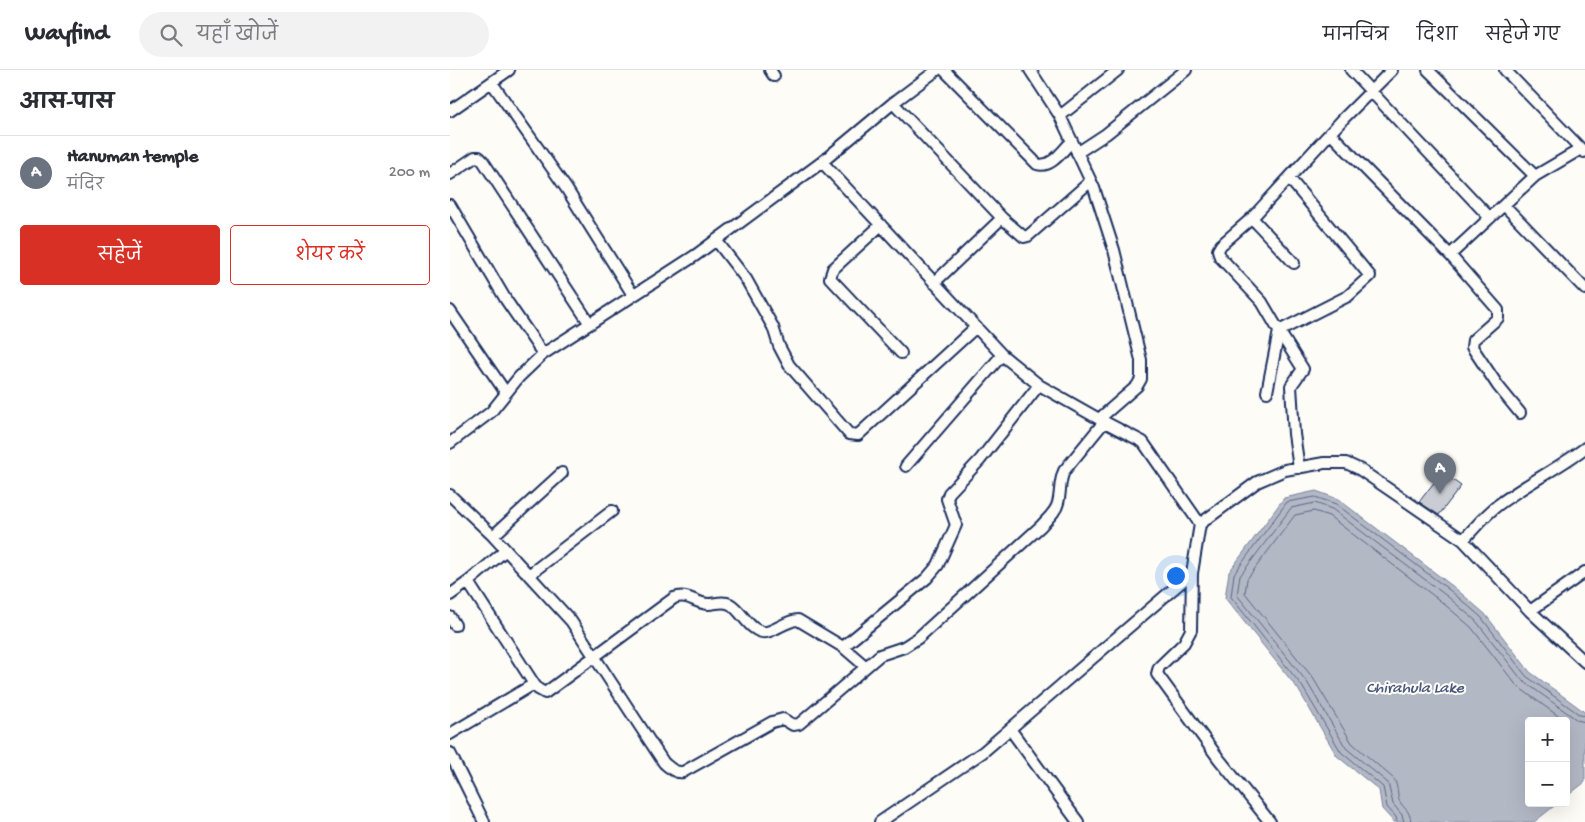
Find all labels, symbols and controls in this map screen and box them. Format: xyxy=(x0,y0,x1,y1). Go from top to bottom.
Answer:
search box xyxy=(139,12,489,57)
text: Wayfind xyxy=(25,20,109,49)
icon: search xyxy=(157,21,185,49)
text: यहाँ खोजें xyxy=(197,25,278,48)
text: मानचित्र xyxy=(1323,26,1389,47)
text: दिशा xyxy=(1417,26,1458,47)
text: सहेजे गए xyxy=(1486,26,1560,47)
text: आस-पास xyxy=(20,92,114,117)
text: Hanuman temple xyxy=(67,146,198,169)
text: A xyxy=(31,164,41,183)
text: 200 m xyxy=(389,164,430,183)
text: मंदिर xyxy=(67,177,104,196)
button: सहेजें xyxy=(20,225,220,285)
button: शेयर करें xyxy=(230,225,430,285)
pin: A xyxy=(1424,453,1456,494)
your location xyxy=(1163,563,1189,589)
water label: Chirahula Lake xyxy=(1366,680,1465,699)
map controls xyxy=(1525,717,1570,807)
button: + xyxy=(1525,717,1570,762)
button: − xyxy=(1525,762,1570,807)

